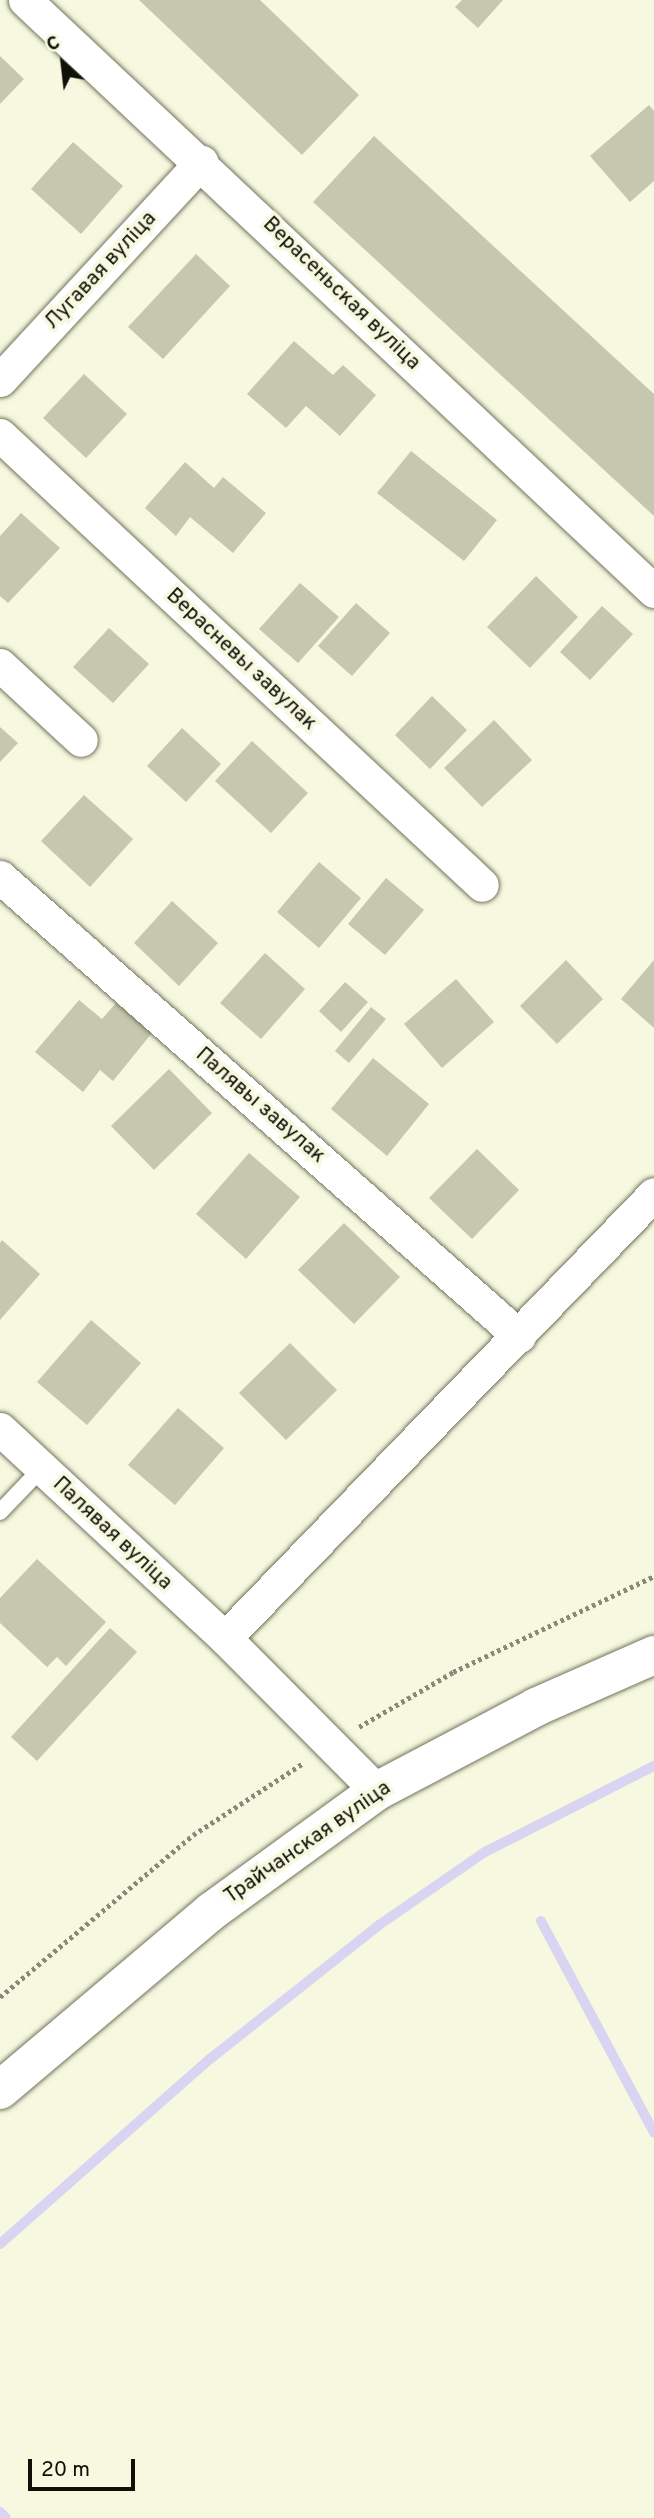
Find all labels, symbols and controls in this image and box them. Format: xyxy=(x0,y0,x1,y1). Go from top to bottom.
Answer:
north arrow xyxy=(28,28,98,98)
text: С xyxy=(43,31,64,58)
street label: Лугавая вуліца xyxy=(40,207,162,335)
street label: Верасеньская вуліца xyxy=(257,212,425,376)
street label: Верасневы завулак xyxy=(160,584,322,736)
street label: Палявы завулак xyxy=(190,1043,330,1169)
street label: Палявая вуліца xyxy=(47,1472,177,1596)
street label: Трайчанская вуліца xyxy=(220,1776,396,1910)
scale bar xyxy=(32,2444,138,2488)
text: 20 m xyxy=(41,2457,90,2484)

